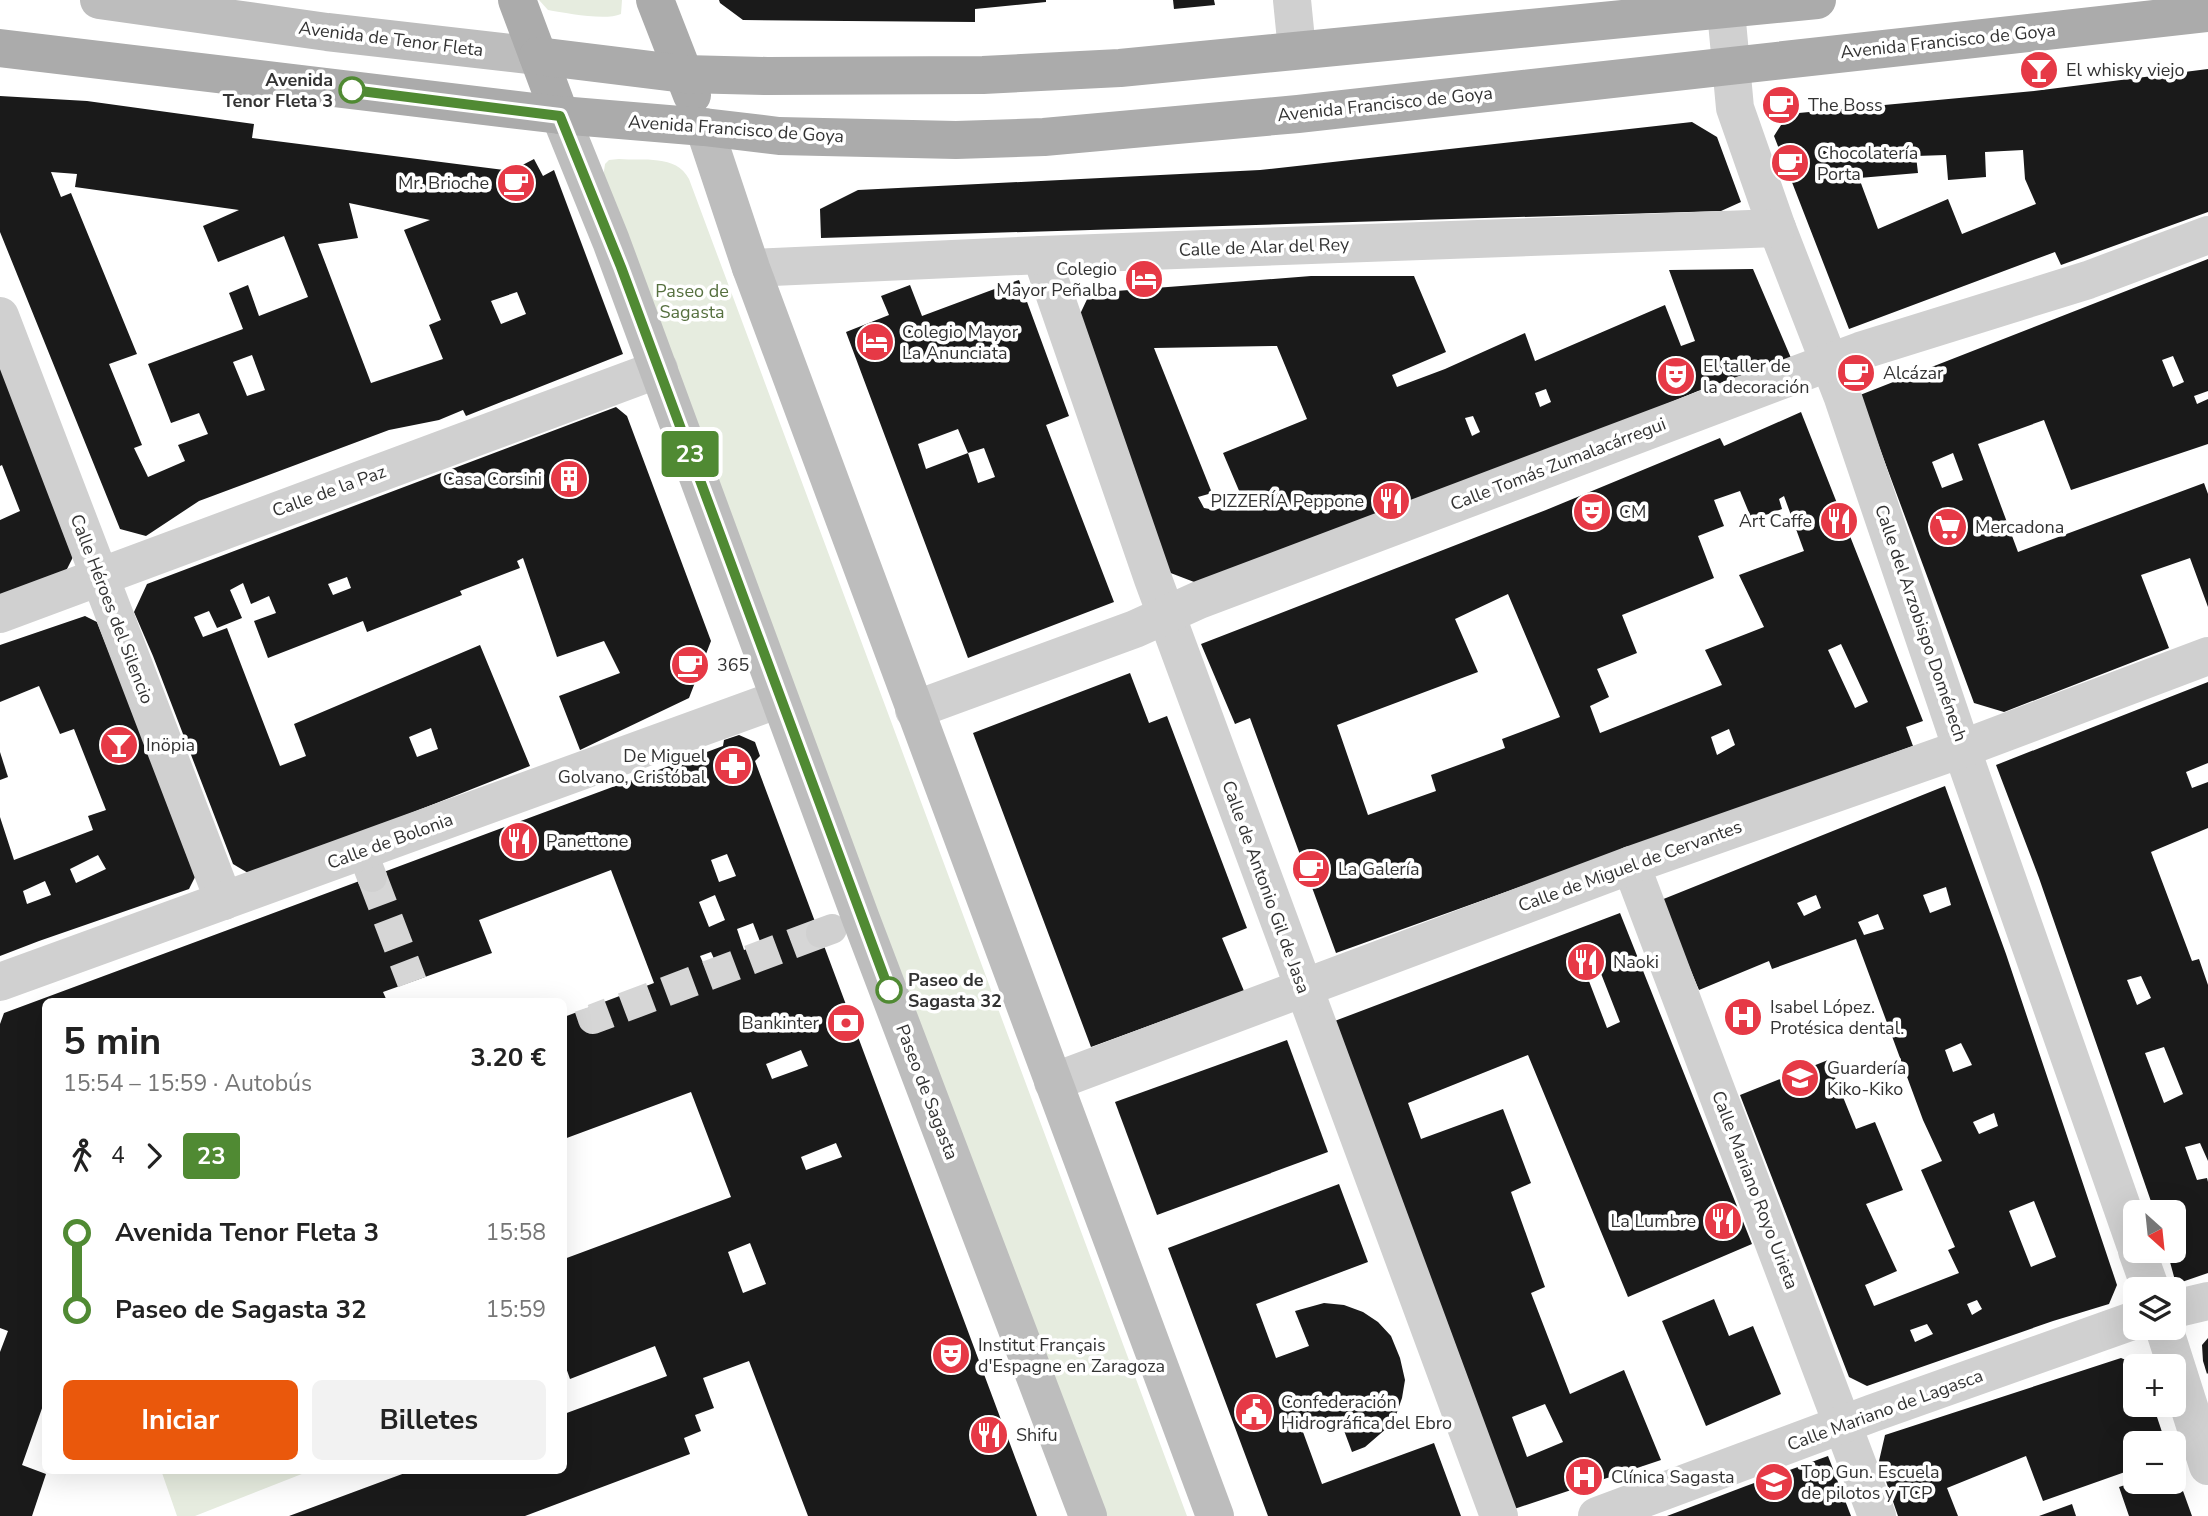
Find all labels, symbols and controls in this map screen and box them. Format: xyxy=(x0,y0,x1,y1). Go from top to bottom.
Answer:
street label: Avenida de Tenor Fleta xyxy=(297,16,485,62)
street label: Avenida Francisco de Goya xyxy=(1839,18,2057,64)
bar icon: El whisky viejo xyxy=(2018,49,2060,91)
place label: El whisky viejo xyxy=(2066,58,2185,82)
place label: Avenida Tenor Fleta 3 xyxy=(223,68,333,113)
marker: Avenida Tenor Fleta 3 xyxy=(339,77,365,103)
street label: Avenida Francisco de Goya xyxy=(1276,81,1494,127)
cafe icon: The Boss xyxy=(1760,84,1802,126)
place label: The Boss xyxy=(1808,93,1883,117)
street label: Avenida Francisco de Goya xyxy=(627,109,845,149)
place label: Chocolatería Porta xyxy=(1817,141,1918,186)
cafe icon: Chocolatería Porta xyxy=(1769,142,1811,184)
cafe icon: Mr. Brioche xyxy=(495,162,537,204)
place label: Mr. Brioche xyxy=(398,171,489,195)
street label: Calle de Alar del Rey xyxy=(1178,232,1350,262)
place label: Colegio Mayor Peñalba xyxy=(996,257,1117,302)
hotel icon: Colegio Mayor Peñalba xyxy=(1123,258,1165,300)
park label: Paseo de Sagasta xyxy=(655,279,729,324)
place label: Colegio Mayor La Anunciata xyxy=(902,320,1019,365)
hotel icon: Colegio Mayor La Anunciata xyxy=(854,321,896,363)
cafe icon: Alcázar xyxy=(1835,352,1877,394)
place label: El taller de la decoración xyxy=(1703,354,1809,399)
theatre icon: El taller de la decoración xyxy=(1655,355,1697,397)
place label: Alcázar xyxy=(1883,361,1944,385)
street label: Calle Tomás Zumalacárregui xyxy=(1447,412,1669,516)
line badge: 23 xyxy=(658,431,722,477)
text: 23 xyxy=(676,438,704,470)
building icon: Casa Corsini xyxy=(548,458,590,500)
street label: Calle de la Paz xyxy=(269,459,389,523)
place label: Casa Corsini xyxy=(443,467,542,491)
restaurant icon: PIZZERÍA Peppone xyxy=(1370,480,1412,522)
place label: PIZZERÍA Peppone xyxy=(1211,489,1364,513)
theatre icon: CM xyxy=(1571,491,1613,533)
place label: CM xyxy=(1619,500,1647,524)
restaurant icon: Art Caffe xyxy=(1818,500,1860,542)
street label: Calle del Arzobispo Doménech xyxy=(1869,501,1973,745)
supermarket icon: Mercadona xyxy=(1927,506,1969,548)
place label: Art Caffe xyxy=(1739,509,1812,533)
street label: Calle Héroes del Silencio xyxy=(65,511,159,707)
place label: Mercadona xyxy=(1975,515,2064,539)
cafe icon: 365 xyxy=(669,644,711,686)
place label: 365 xyxy=(717,653,749,677)
bar icon: Inöpia xyxy=(98,724,140,766)
place label: Inöpia xyxy=(146,733,195,757)
place label: De Miguel Golvano, Cristóbal xyxy=(558,744,707,789)
pharmacy icon: De Miguel Golvano, Cristóbal xyxy=(712,745,754,787)
street label: Calle de Antonio Gil de Jasa xyxy=(1216,777,1316,997)
street label: Calle de Bolonia xyxy=(324,807,456,875)
street label: Calle de Miguel de Cervantes xyxy=(1515,814,1745,918)
restaurant icon: Panettone xyxy=(498,820,540,862)
place label: Panettone xyxy=(546,829,628,853)
cafe icon: La Galería xyxy=(1290,848,1332,890)
place label: La Galería xyxy=(1338,857,1420,881)
restaurant icon: Naoki xyxy=(1565,941,1607,983)
place label: Naoki xyxy=(1613,950,1659,974)
place label: Paseo de Sagasta 32 xyxy=(908,968,1002,1013)
marker: Paseo de Sagasta 32 xyxy=(876,977,902,1003)
place label: Isabel López. Protésica dental. xyxy=(1770,995,1904,1040)
hospital icon: Isabel López. Protésica dental. xyxy=(1722,996,1764,1038)
bank icon: Bankinter xyxy=(825,1002,867,1044)
place label: Bankinter xyxy=(741,1011,820,1035)
text: 5 min xyxy=(63,1016,161,1067)
street label: Paseo de Sagasta xyxy=(890,1021,964,1163)
text: 3.20 € xyxy=(470,1040,546,1075)
place label: Guardería Kiko-Kiko xyxy=(1827,1056,1906,1101)
school or university icon: Guardería Kiko-Kiko xyxy=(1779,1057,1821,1099)
text: 15:54 – 15:59 · Autobús xyxy=(63,1068,312,1099)
street label: Calle Mariano Royo Urieta xyxy=(1706,1087,1804,1293)
icon: walk xyxy=(63,1137,101,1175)
icon: forward xyxy=(135,1137,173,1175)
text: 4 xyxy=(111,1140,125,1171)
text: 23 xyxy=(197,1140,226,1172)
restaurant icon: La Lumbre xyxy=(1702,1200,1744,1242)
north arrow xyxy=(2123,1200,2186,1264)
map controls xyxy=(2123,1200,2186,1494)
place label: La Lumbre xyxy=(1611,1209,1696,1233)
text: Avenida Tenor Fleta 3 xyxy=(115,1215,379,1250)
text: 15:58 xyxy=(486,1217,546,1248)
button: layers xyxy=(2123,1277,2186,1340)
text: Paseo de Sagasta 32 xyxy=(115,1292,367,1327)
text: 15:59 xyxy=(486,1294,546,1325)
place label: Institut Français d'Espagne en Zaragoza xyxy=(978,1333,1165,1378)
theatre icon: Institut Français d'Espagne en Zaragoza xyxy=(930,1334,972,1376)
button: + xyxy=(2123,1354,2186,1417)
street label: Calle Mariano de Lagasca xyxy=(1784,1363,1986,1457)
button: Iniciar xyxy=(63,1380,298,1460)
button: Billetes xyxy=(312,1380,546,1460)
place label: Confederación Hidrográfica del Ebro xyxy=(1281,1390,1452,1435)
public building icon: Confederación Hidrográfica del Ebro xyxy=(1233,1391,1275,1433)
restaurant icon: Shifu xyxy=(968,1414,1010,1456)
place label: Shifu xyxy=(1016,1423,1058,1447)
button: − xyxy=(2123,1431,2186,1494)
hospital icon: Clínica Sagasta xyxy=(1563,1456,1605,1498)
place label: Top Gun. Escuela de pilotos y TCP xyxy=(1801,1460,1940,1505)
school or university icon: Top Gun. Escuela de pilotos y TCP xyxy=(1753,1461,1795,1503)
place label: Clínica Sagasta xyxy=(1611,1465,1735,1489)

